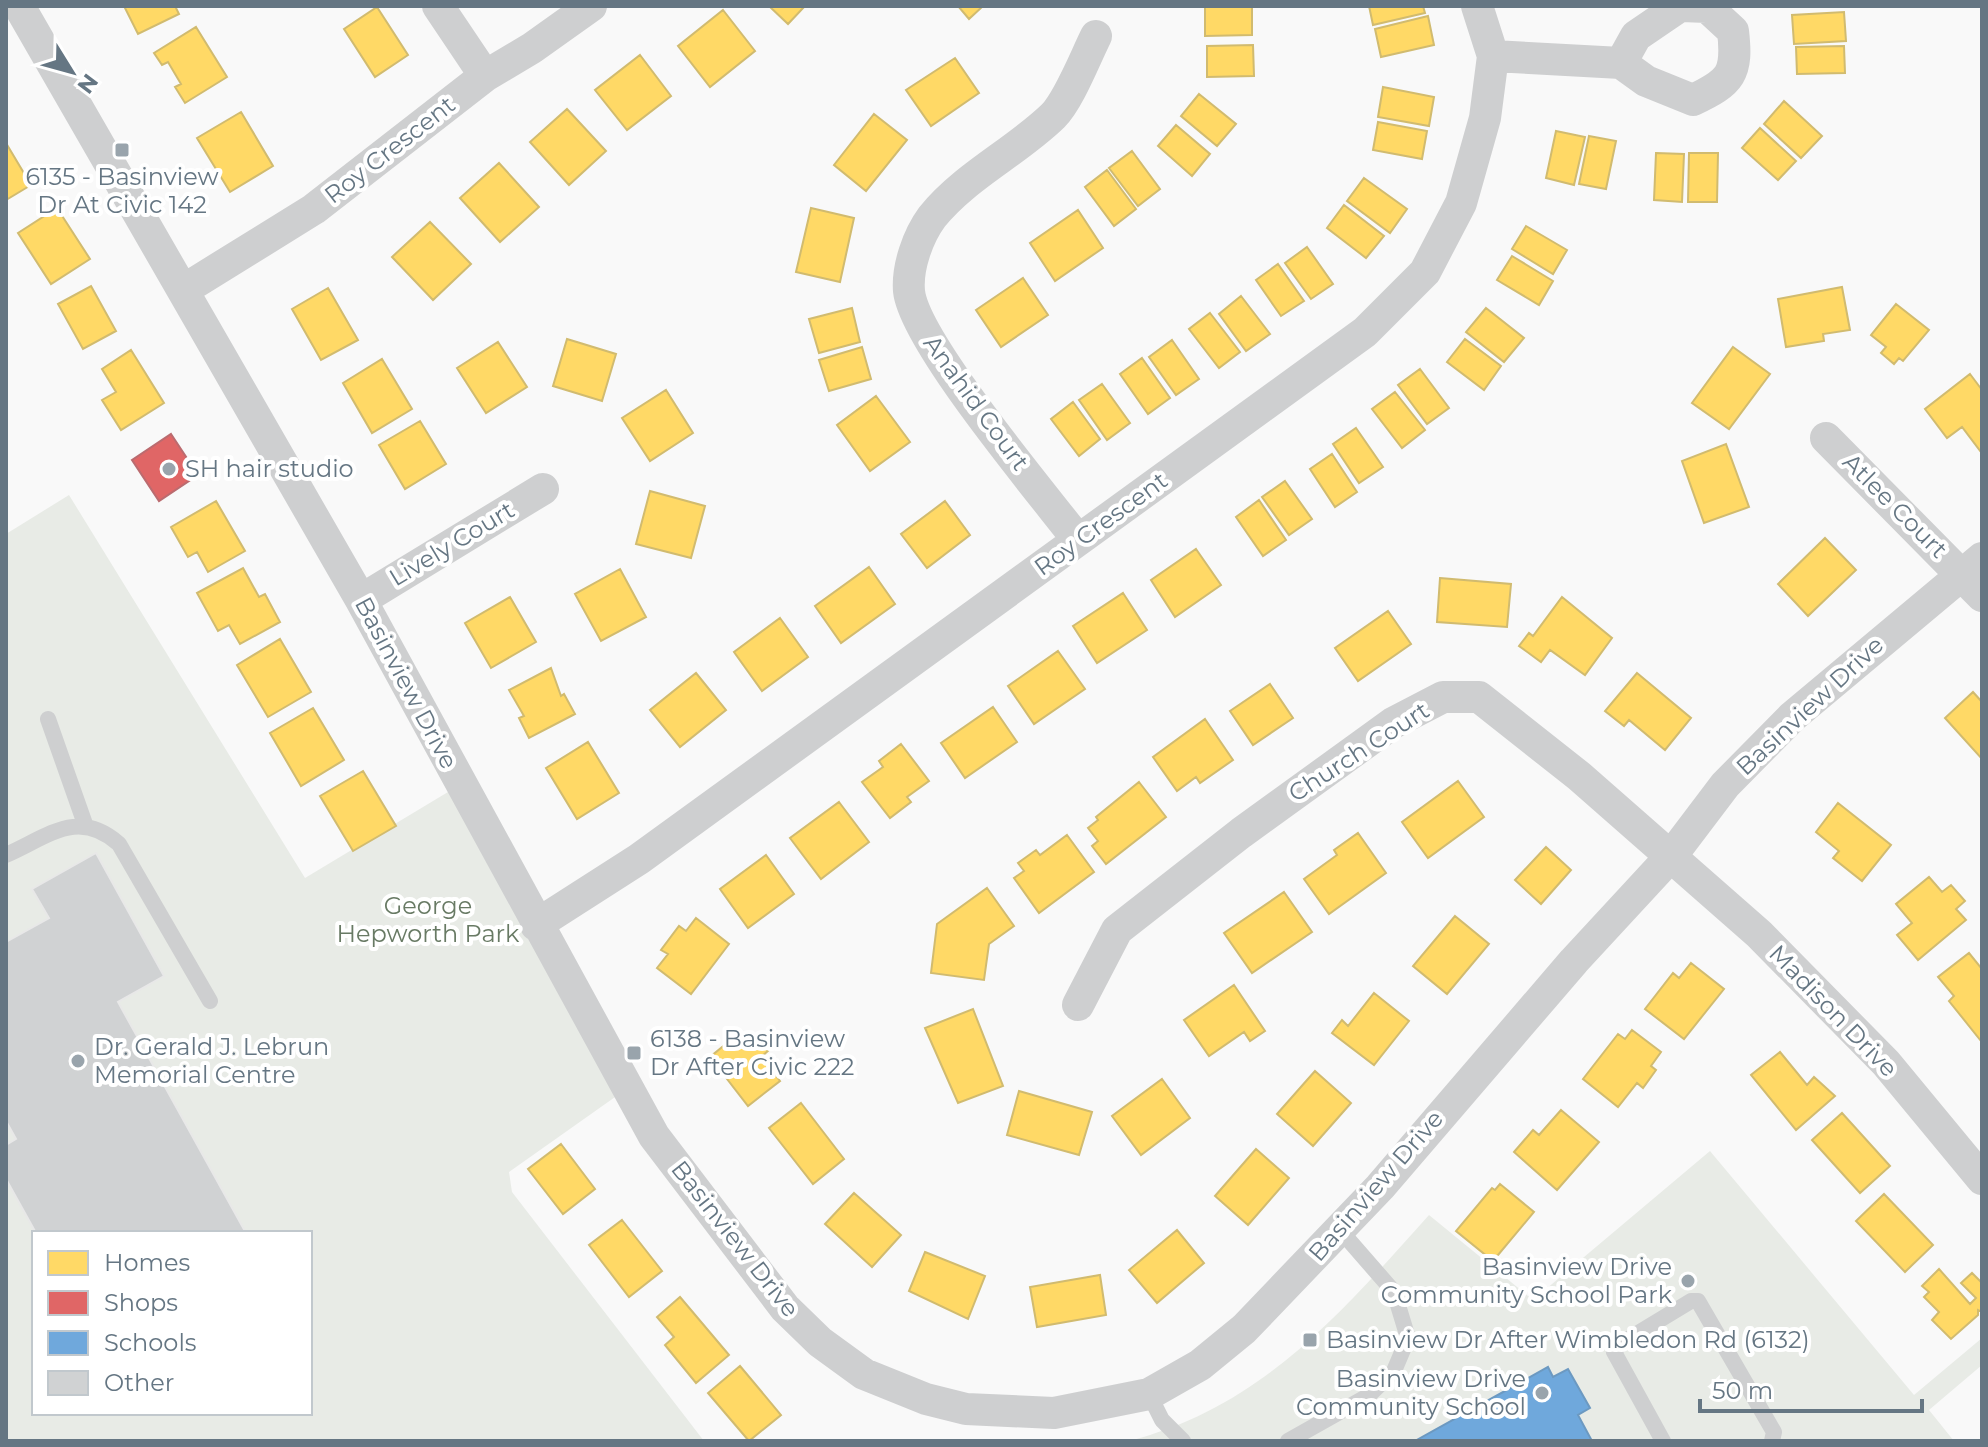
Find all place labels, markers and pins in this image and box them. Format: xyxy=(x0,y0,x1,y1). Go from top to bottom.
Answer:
marker: 6135 - Basinview Dr At Civic 142 xyxy=(113,141,131,159)
place label: 6135 - Basinview Dr At Civic 142 xyxy=(25,162,219,219)
place label: SH hair studio xyxy=(185,454,354,483)
marker: SH hair studio xyxy=(160,460,178,478)
place label: 6138 - Basinview Dr After Civic 222 xyxy=(650,1024,854,1081)
place label: Dr. Gerald J. Lebrun Memorial Centre xyxy=(94,1032,329,1089)
marker: 6138 - Basinview Dr After Civic 222 xyxy=(625,1044,643,1062)
marker: Dr. Gerald J. Lebrun Memorial Centre xyxy=(69,1052,87,1070)
place label: Basinview Drive Community School Park xyxy=(1381,1252,1673,1309)
marker: Basinview Drive Community School Park xyxy=(1679,1272,1697,1290)
place label: Basinview Dr After Wimbledon Rd (6132) xyxy=(1326,1325,1810,1354)
marker: Basinview Dr After Wimbledon Rd (6132) xyxy=(1301,1331,1319,1349)
place label: Basinview Drive Community School xyxy=(1296,1364,1526,1421)
marker: Basinview Drive Community School xyxy=(1533,1384,1551,1402)

